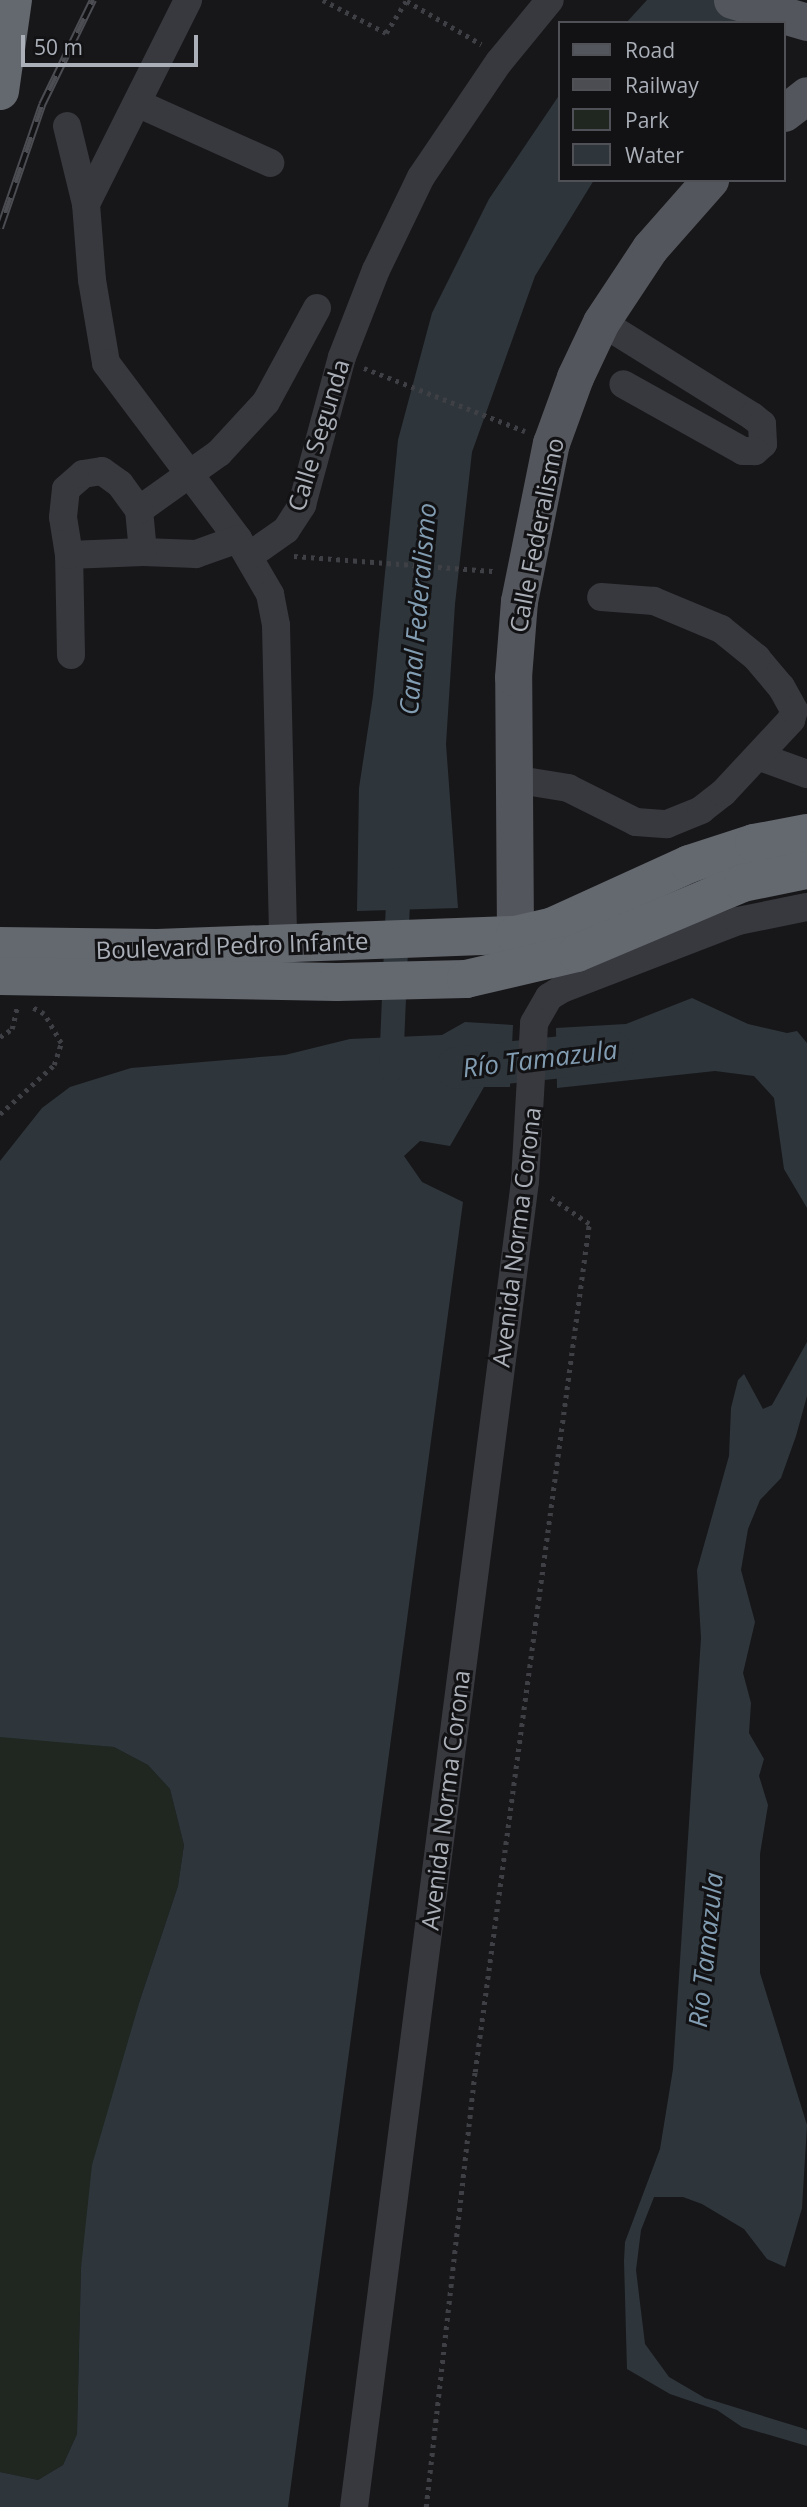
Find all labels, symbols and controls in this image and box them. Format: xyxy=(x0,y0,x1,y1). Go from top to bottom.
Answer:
scale bar xyxy=(24,21,201,65)
legend xyxy=(558,21,786,182)
text: 50 m xyxy=(34,33,83,61)
text: Road xyxy=(625,36,675,64)
text: Railway xyxy=(625,71,699,99)
text: Park xyxy=(625,106,669,134)
text: Water xyxy=(625,141,684,169)
street label: Calle Segunda xyxy=(281,356,355,514)
street label: Calle Federalismo xyxy=(503,435,569,635)
water label: Canal Federalismo xyxy=(393,502,443,716)
street label: Boulevard Pedro Infante xyxy=(95,926,369,964)
water label: Río Tamazula xyxy=(461,1034,619,1084)
street label: Avenida Norma Corona xyxy=(486,1105,546,1369)
street label: Avenida Norma Corona xyxy=(415,1668,475,1932)
water label: Río Tamazula xyxy=(682,1871,730,2029)

